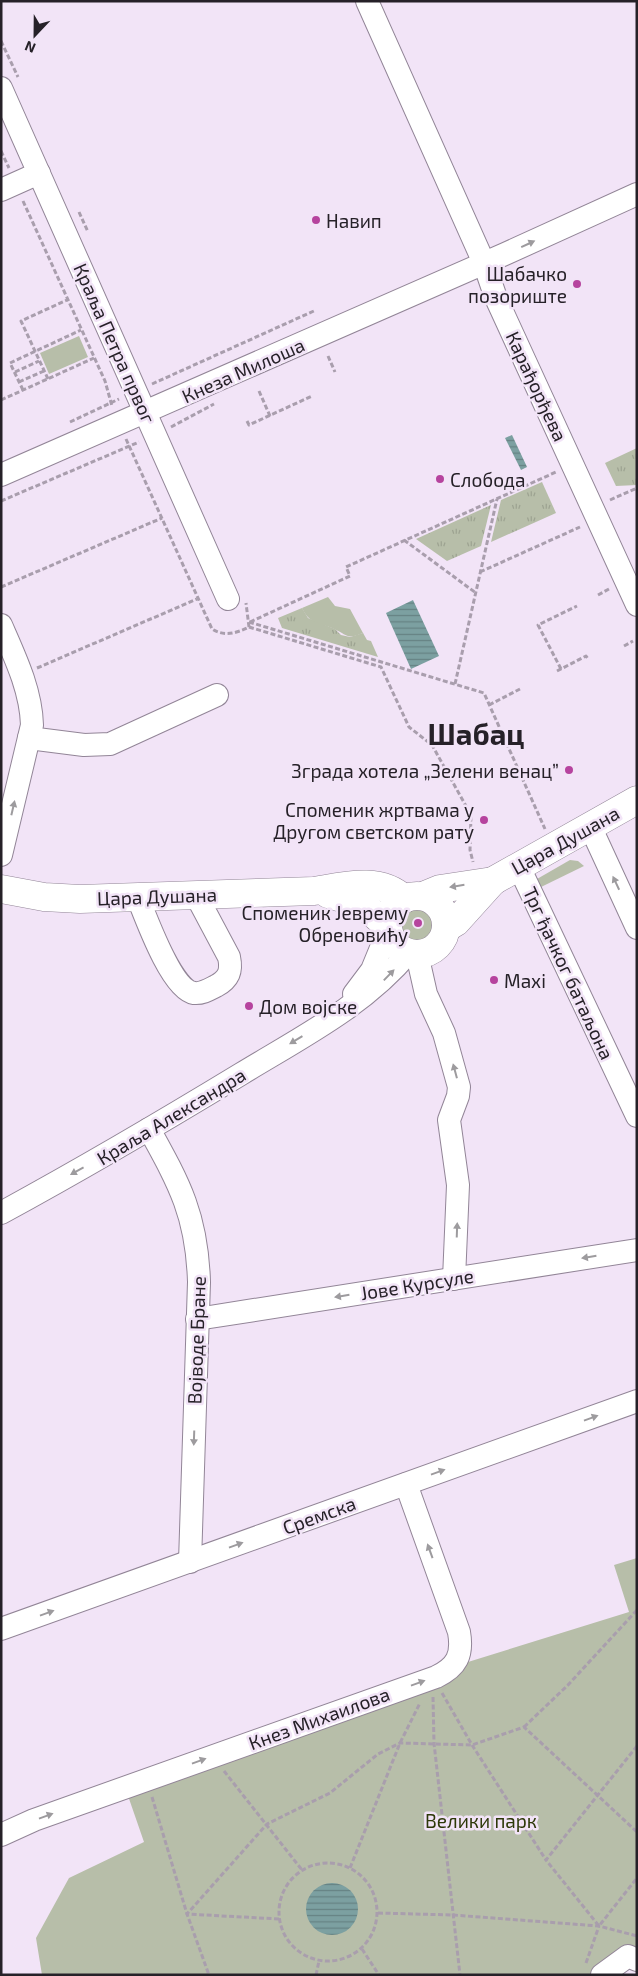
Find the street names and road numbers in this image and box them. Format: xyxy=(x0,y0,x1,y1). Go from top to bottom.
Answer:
street label: Краља Петра првог xyxy=(69,259,161,427)
street label: Карађорђева xyxy=(501,327,572,445)
street label: Кнеза Милоша xyxy=(178,333,308,407)
street label: Цара Душана xyxy=(507,801,623,880)
street label: Цара Душана xyxy=(97,882,217,911)
street label: Трг ђачког батаљона xyxy=(518,883,619,1063)
street label: Краља Александра xyxy=(92,1063,250,1169)
street label: Јове Курсуле xyxy=(359,1264,475,1305)
street label: Војводе Бране xyxy=(182,1275,210,1405)
street label: Сремска xyxy=(279,1491,359,1539)
street label: Кнез Михаилова xyxy=(245,1682,393,1754)

